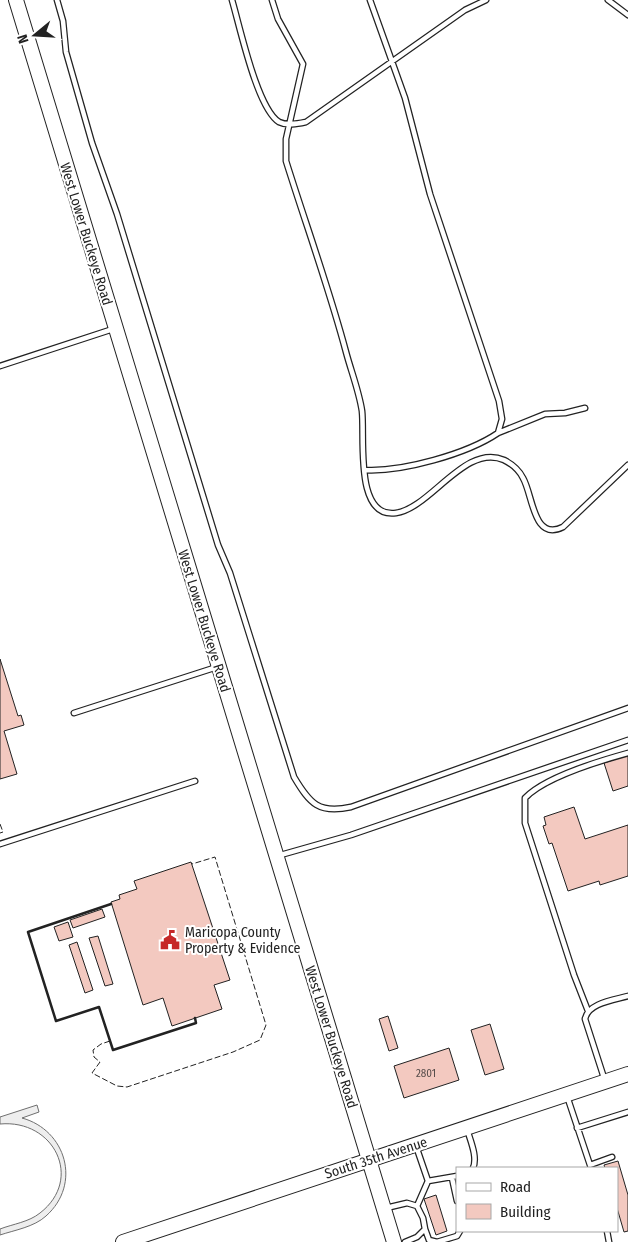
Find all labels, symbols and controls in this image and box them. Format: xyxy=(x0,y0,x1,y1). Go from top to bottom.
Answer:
north arrow xyxy=(10,10,60,60)
text: N xyxy=(14,32,32,45)
street label: West Lower Buckeye Road xyxy=(56,161,116,307)
street label: West Lower Buckeye Road xyxy=(174,548,234,694)
place label: Maricopa County Property & Evidence xyxy=(185,924,300,957)
public building icon: Maricopa County Property & Evidence xyxy=(159,929,181,951)
street label: West Lower Buckeye Road xyxy=(301,964,361,1110)
house number: 2801 xyxy=(416,1067,436,1080)
street label: South 35th Avenue xyxy=(323,1133,430,1183)
legend xyxy=(456,1167,618,1232)
text: Road xyxy=(500,1178,531,1196)
text: Building xyxy=(500,1203,551,1221)

